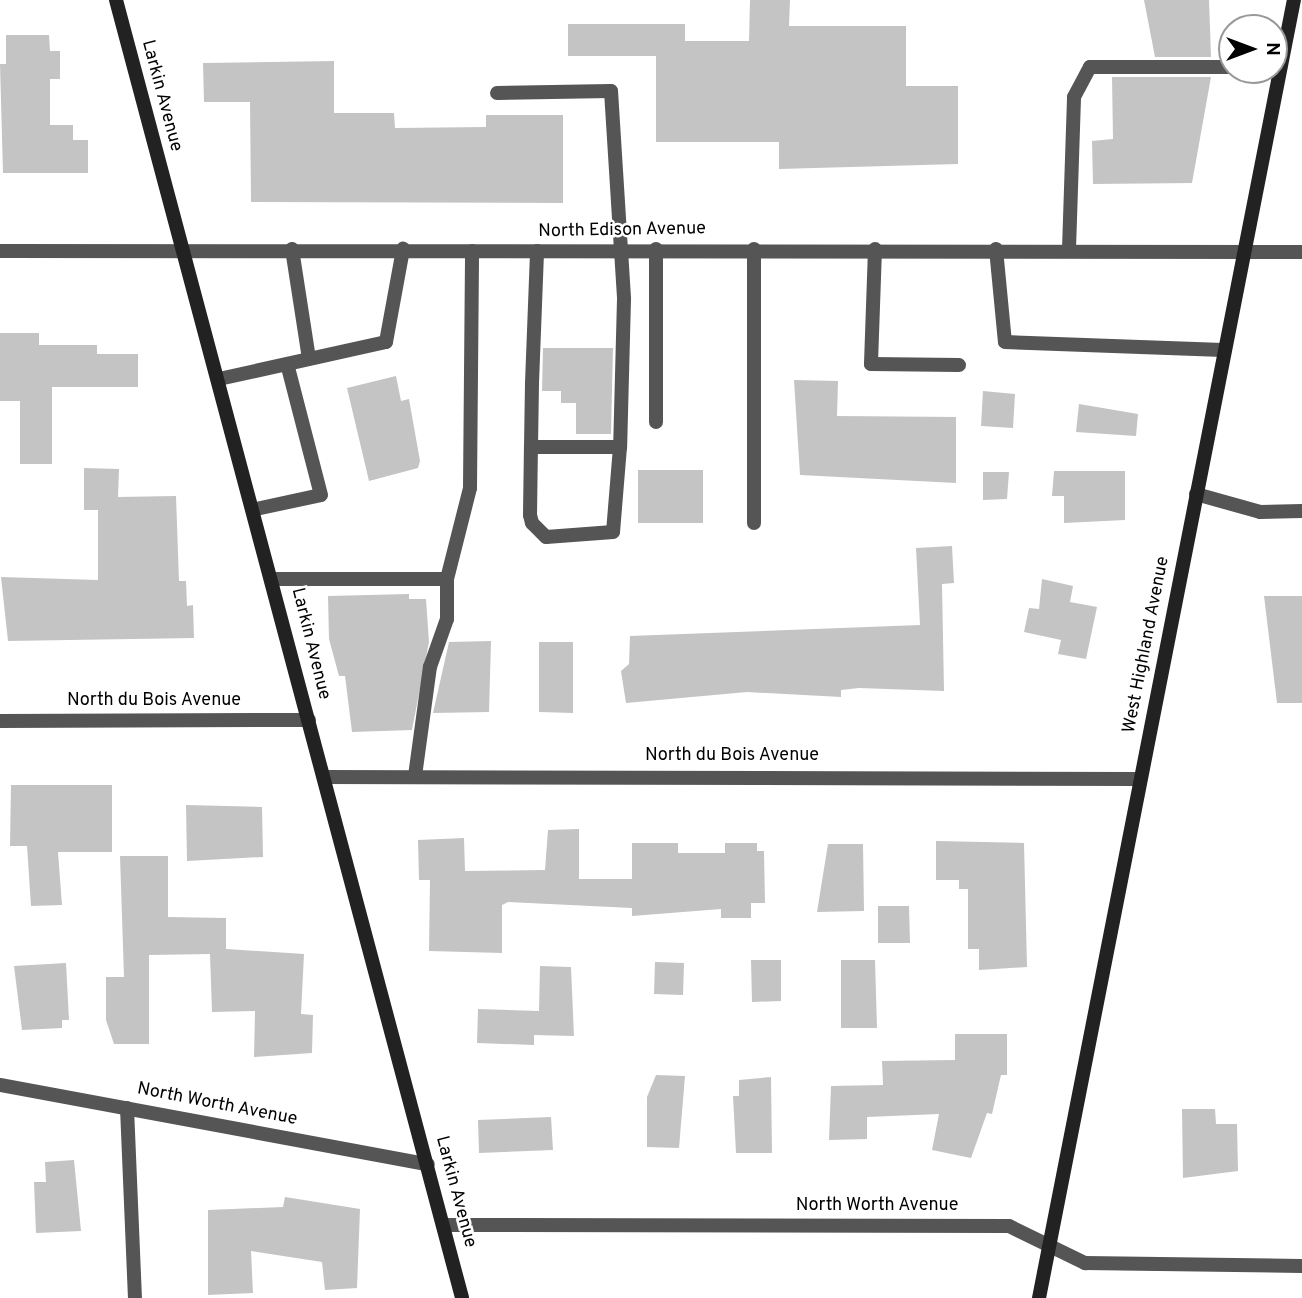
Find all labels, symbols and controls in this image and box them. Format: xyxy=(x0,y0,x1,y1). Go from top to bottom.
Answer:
north arrow xyxy=(1218,14,1288,84)
street label: Larkin Avenue xyxy=(136,37,186,155)
text: N xyxy=(1260,42,1284,56)
street label: North Edison Avenue xyxy=(538,219,706,243)
street label: West Highland Avenue xyxy=(1119,554,1175,736)
street label: Larkin Avenue xyxy=(286,585,334,703)
street label: North du Bois Avenue xyxy=(67,690,241,712)
street label: North du Bois Avenue xyxy=(645,745,819,767)
street label: North Worth Avenue xyxy=(135,1079,299,1131)
street label: Larkin Avenue xyxy=(430,1133,480,1251)
street label: North Worth Avenue xyxy=(795,1195,959,1217)

